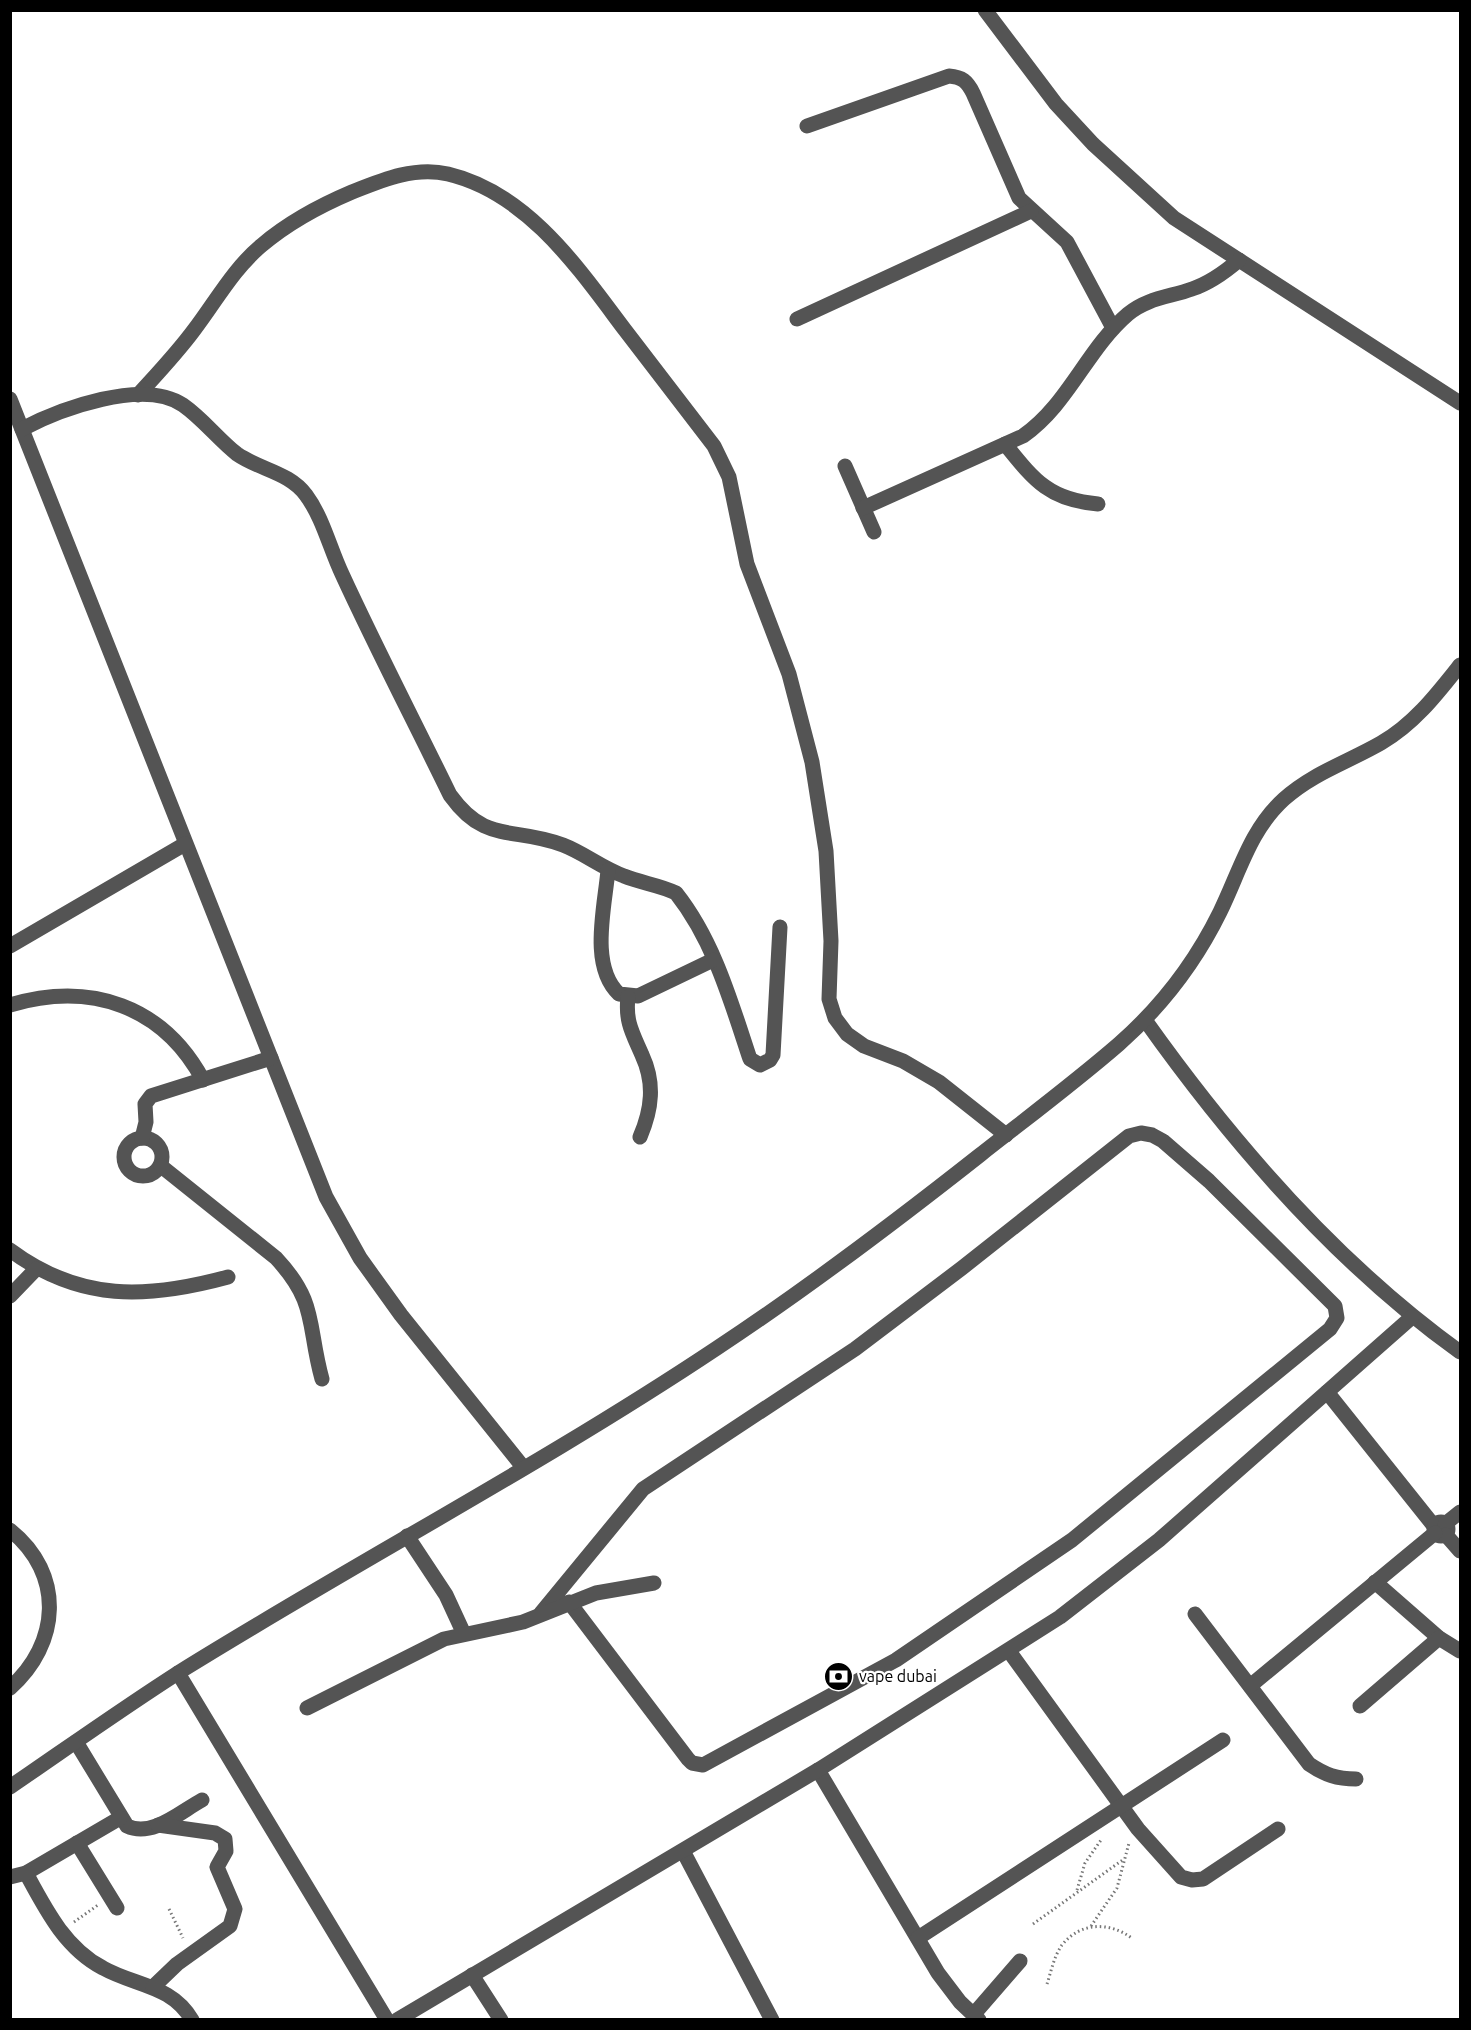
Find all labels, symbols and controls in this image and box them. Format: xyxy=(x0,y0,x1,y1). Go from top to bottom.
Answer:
bank icon: vape dubai xyxy=(822,1660,854,1692)
place label: vape dubai xyxy=(859,1667,937,1685)

